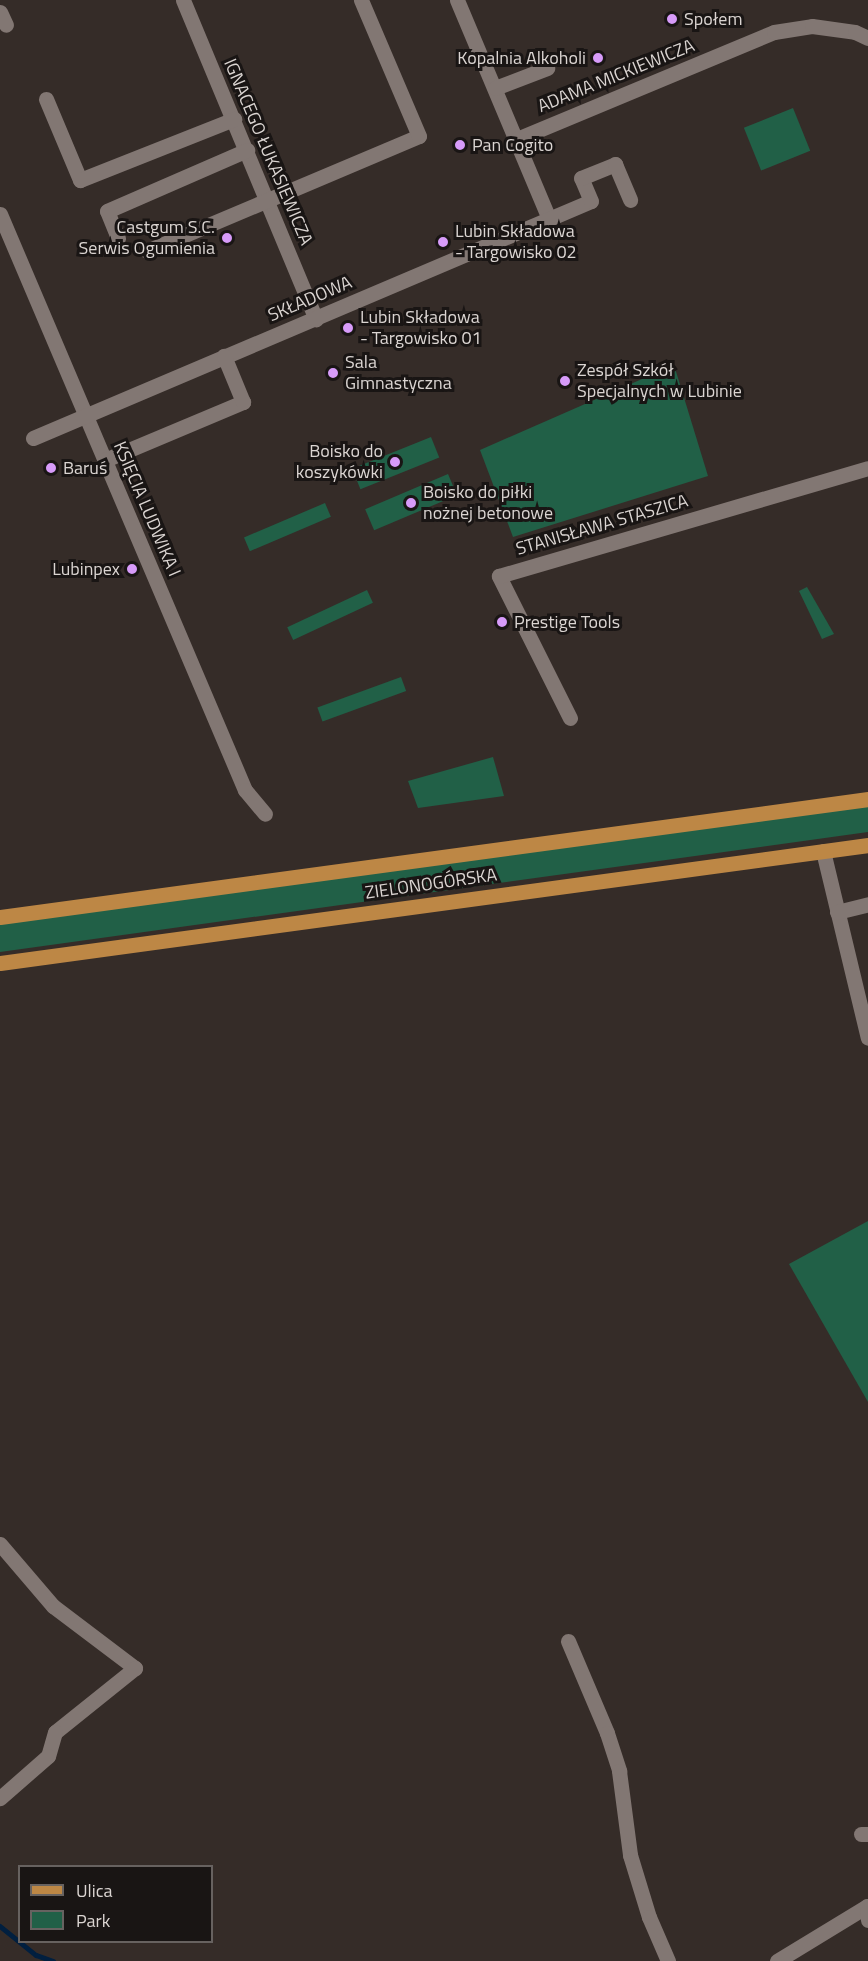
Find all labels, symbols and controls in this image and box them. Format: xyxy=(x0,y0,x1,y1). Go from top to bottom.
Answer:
place label: Społem xyxy=(684,8,742,30)
marker: Społem xyxy=(665,12,679,26)
street label: ADAMA MICKIEWICZA xyxy=(534,35,698,117)
place label: Kopalnia Alkoholi xyxy=(457,47,586,69)
marker: Kopalnia Alkoholi xyxy=(591,51,605,65)
street label: IGNACEGO ŁUKASIEWICZA xyxy=(219,56,317,248)
place label: Pan Cogito xyxy=(472,134,553,156)
marker: Pan Cogito xyxy=(453,138,467,152)
place label: Castgum S.C. Serwis Ogumienia xyxy=(79,217,215,260)
place label: Lubin Składowa - Targowisko 02 xyxy=(455,221,577,264)
marker: Castgum S.C. Serwis Ogumienia xyxy=(220,231,234,245)
marker: Lubin Składowa - Targowisko 02 xyxy=(436,235,450,249)
street label: SKŁADOWA xyxy=(265,272,355,326)
place label: Lubin Składowa - Targowisko 01 xyxy=(360,307,482,350)
marker: Lubin Składowa - Targowisko 01 xyxy=(341,321,355,335)
place label: Sala Gimnastyczna xyxy=(345,352,452,394)
place label: Zespół Szkół Specjalnych w Lubinie xyxy=(577,360,742,403)
marker: Sala Gimnastyczna xyxy=(326,366,340,380)
marker: Zespół Szkół Specjalnych w Lubinie xyxy=(558,374,572,388)
street label: KSIĘCIA LUDWIKA I xyxy=(109,438,185,580)
place label: Boisko do koszykówki xyxy=(296,441,383,484)
marker: Boisko do koszykówki xyxy=(388,455,402,469)
place label: Baruś xyxy=(63,457,107,479)
marker: Baruś xyxy=(44,461,58,475)
place label: Boisko do piłki nożnej betonowe xyxy=(423,482,553,524)
street label: STANISŁAWA STASZICA xyxy=(513,490,691,560)
marker: Boisko do piłki nożnej betonowe xyxy=(404,496,418,510)
place label: Lubinpex xyxy=(52,558,120,580)
marker: Lubinpex xyxy=(125,562,139,576)
place label: Prestige Tools xyxy=(514,611,620,633)
marker: Prestige Tools xyxy=(495,615,509,629)
street label: ZIELONOGÓRSKA xyxy=(364,864,498,904)
legend xyxy=(18,1865,213,1943)
text: Ulica xyxy=(76,1877,113,1904)
text: Park xyxy=(76,1907,110,1934)

